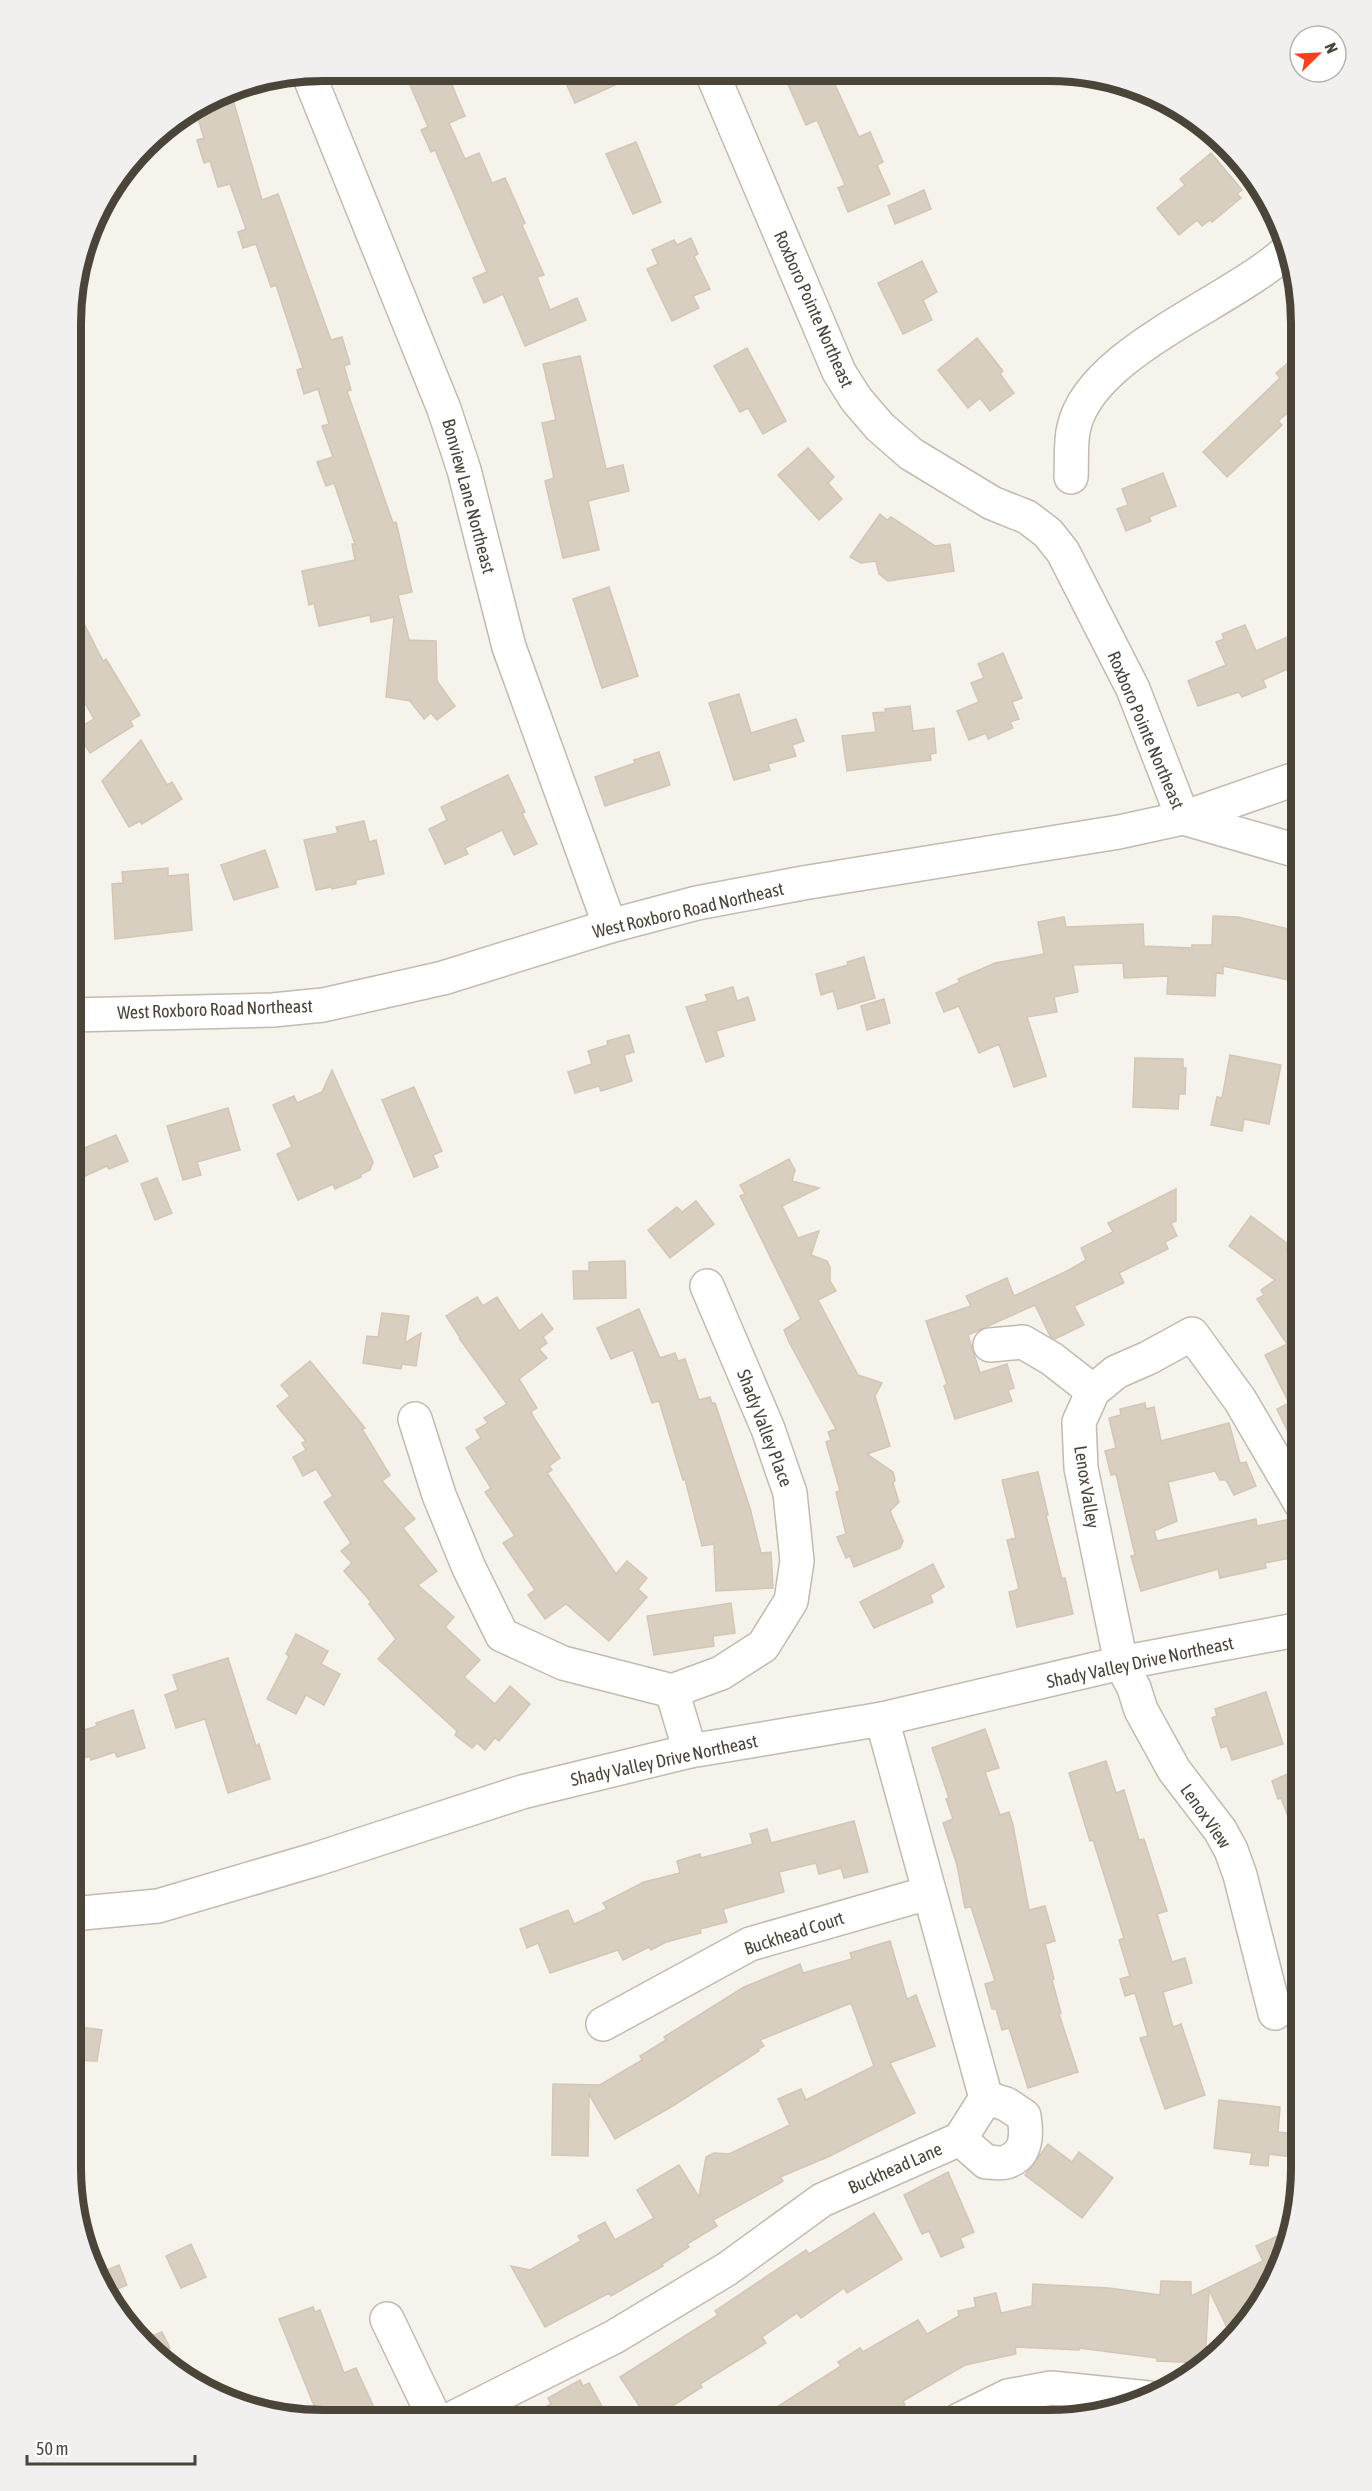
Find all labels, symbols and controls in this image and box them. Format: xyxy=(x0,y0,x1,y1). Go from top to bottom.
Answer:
north arrow xyxy=(1288,24,1348,84)
text: N xyxy=(1322,40,1342,56)
street label: Roxboro Pointe Northeast xyxy=(770,227,858,391)
street label: Bonview Lane Northeast xyxy=(438,416,500,576)
street label: Roxboro Pointe Northeast xyxy=(1103,648,1189,812)
street label: West Roxboro Road Northeast xyxy=(590,878,786,942)
street label: West Roxboro Road Northeast xyxy=(117,995,313,1023)
street label: Shady Valley Place xyxy=(733,1366,797,1490)
street label: Lenox Valley xyxy=(1070,1444,1104,1530)
street label: Shady Valley Drive Northeast xyxy=(1045,1632,1235,1692)
street label: Shady Valley Drive Northeast xyxy=(569,1730,759,1790)
street label: Lenox View xyxy=(1176,1780,1236,1852)
street label: Buckhead Court xyxy=(741,1907,847,1959)
street label: Buckhead Lane xyxy=(845,2138,945,2198)
scale bar xyxy=(27,2428,195,2466)
text: 50 m xyxy=(36,2438,68,2459)

